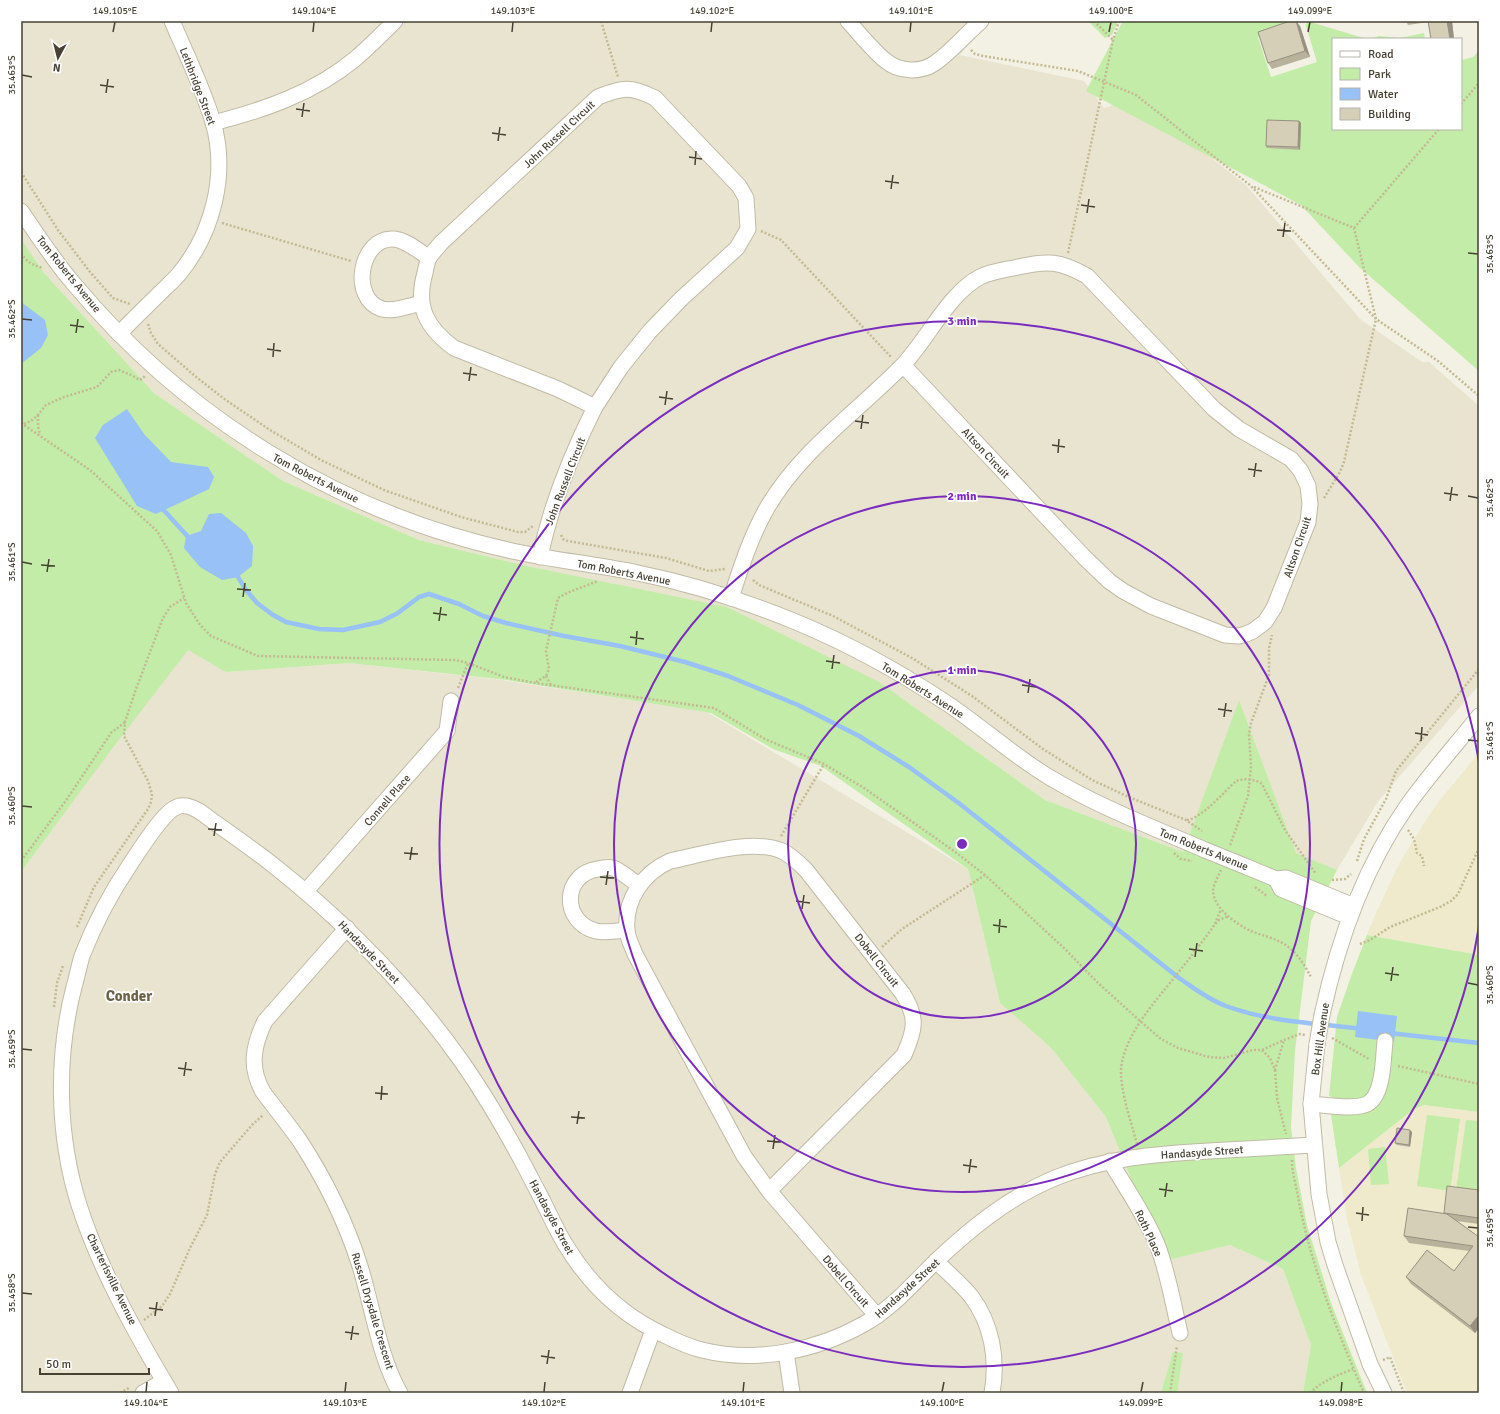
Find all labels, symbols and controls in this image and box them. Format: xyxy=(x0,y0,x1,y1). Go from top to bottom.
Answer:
text: 149.105°E xyxy=(93,5,138,17)
text: 149.104°E xyxy=(292,5,337,17)
text: 149.103°E xyxy=(491,5,536,17)
text: 149.102°E xyxy=(690,5,735,17)
text: 149.101°E xyxy=(889,5,934,17)
text: 149.100°E xyxy=(1089,5,1134,17)
text: 149.099°E xyxy=(1288,5,1333,17)
north arrow xyxy=(38,38,78,78)
legend xyxy=(1332,38,1462,130)
street label: Lethbridge Street xyxy=(177,46,218,127)
text: Road xyxy=(1368,47,1394,62)
text: 35.463°S xyxy=(6,55,18,94)
text: N xyxy=(52,61,61,74)
text: Park xyxy=(1368,67,1391,82)
text: Water xyxy=(1368,87,1399,102)
street label: John Russell Circuit xyxy=(521,98,598,171)
text: Building xyxy=(1368,107,1411,122)
street label: Tom Roberts Avenue xyxy=(34,233,103,315)
text: 35.463°S xyxy=(1484,234,1496,273)
text: 35.462°S xyxy=(6,299,18,338)
text: 3 min xyxy=(948,314,977,329)
street label: Altson Circuit xyxy=(959,426,1012,481)
street label: John Russell Circuit xyxy=(543,435,588,527)
street label: Tom Roberts Avenue xyxy=(271,451,361,506)
text: 35.462°S xyxy=(1484,478,1496,517)
text: 2 min xyxy=(948,489,977,504)
street label: Altson Circuit xyxy=(1281,515,1314,579)
text: 35.461°S xyxy=(6,542,18,581)
street label: Tom Roberts Avenue xyxy=(576,557,672,588)
street label: Tom Roberts Avenue xyxy=(879,660,966,721)
text: 1 min xyxy=(948,663,977,678)
text: 35.461°S xyxy=(1484,721,1496,760)
street label: Connell Place xyxy=(361,772,413,829)
text: 35.460°S xyxy=(6,786,18,825)
street label: Tom Roberts Avenue xyxy=(1157,826,1250,873)
centre of rings xyxy=(955,837,969,851)
street label: Handasyde Street xyxy=(335,918,402,987)
street label: Dobell Circuit xyxy=(852,931,902,990)
text: 35.460°S xyxy=(1484,965,1496,1004)
district label: Conder xyxy=(106,987,152,1005)
street label: Box Hill Avenue xyxy=(1309,1002,1332,1076)
text: 35.459°S xyxy=(6,1029,18,1068)
street label: Handasyde Street xyxy=(1160,1143,1244,1162)
street label: Handasyde Street xyxy=(526,1178,577,1257)
street label: Roth Place xyxy=(1132,1208,1165,1259)
text: 35.459°S xyxy=(1484,1208,1496,1247)
street label: Charterisville Avenue xyxy=(84,1231,139,1327)
street label: Russell Drysdale Crescent xyxy=(349,1251,397,1371)
street label: Dobell Circuit xyxy=(820,1253,872,1310)
street label: Handasyde Street xyxy=(872,1256,943,1321)
text: 35.458°S xyxy=(6,1273,18,1312)
scale bar xyxy=(40,1350,149,1376)
text: 50 m xyxy=(46,1357,71,1372)
text: 149.104°E xyxy=(124,1397,169,1409)
text: 149.103°E xyxy=(323,1397,368,1409)
text: 149.102°E xyxy=(522,1397,567,1409)
text: 149.101°E xyxy=(721,1397,766,1409)
text: 149.100°E xyxy=(920,1397,965,1409)
text: 149.099°E xyxy=(1119,1397,1164,1409)
text: 149.098°E xyxy=(1319,1397,1364,1409)

